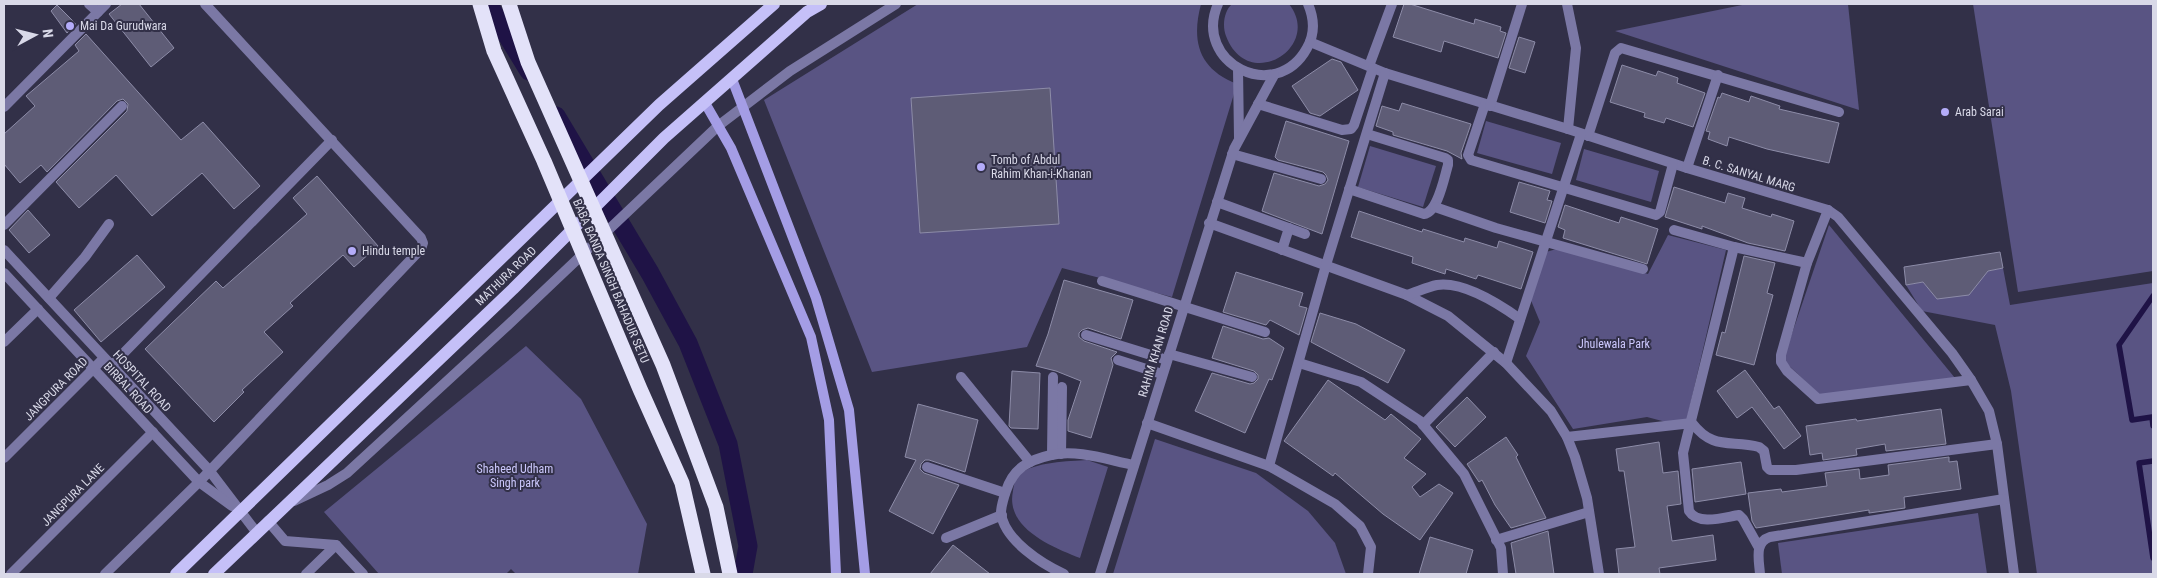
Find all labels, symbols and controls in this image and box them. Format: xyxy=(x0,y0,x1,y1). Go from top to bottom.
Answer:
north arrow xyxy=(10,10,60,60)
place label: Mai Da Gurudwara xyxy=(80,19,167,33)
marker: Mai Da Gurudwara xyxy=(64,20,76,32)
text: N xyxy=(39,28,56,39)
place label: Arab Sarai xyxy=(1955,105,2004,119)
marker: Arab Sarai xyxy=(1939,106,1951,118)
place label: Tomb of Abdul Rahim Khan-i-Khanan xyxy=(991,153,1092,181)
street label: B. C. SANYAL MARG xyxy=(1701,153,1797,195)
marker: Tomb of Abdul Rahim Khan-i-Khanan xyxy=(975,161,987,173)
street label: BABA BANDA SINGH BAHADUR SETU xyxy=(570,197,652,365)
street label: MATHURA ROAD xyxy=(473,243,539,308)
place label: Hindu temple xyxy=(362,244,425,258)
marker: Hindu temple xyxy=(346,245,358,257)
street label: RAHIM KHAN ROAD xyxy=(1136,305,1176,399)
park label: Jhulewala Park xyxy=(1578,337,1651,351)
street label: HOSPITAL ROAD xyxy=(110,347,174,415)
street label: JANGPURA ROAD xyxy=(21,354,91,424)
street label: BIRBAL ROAD xyxy=(101,359,155,417)
street label: JANGPURA LANE xyxy=(39,461,107,529)
park label: Shaheed Udham Singh park xyxy=(477,462,553,490)

